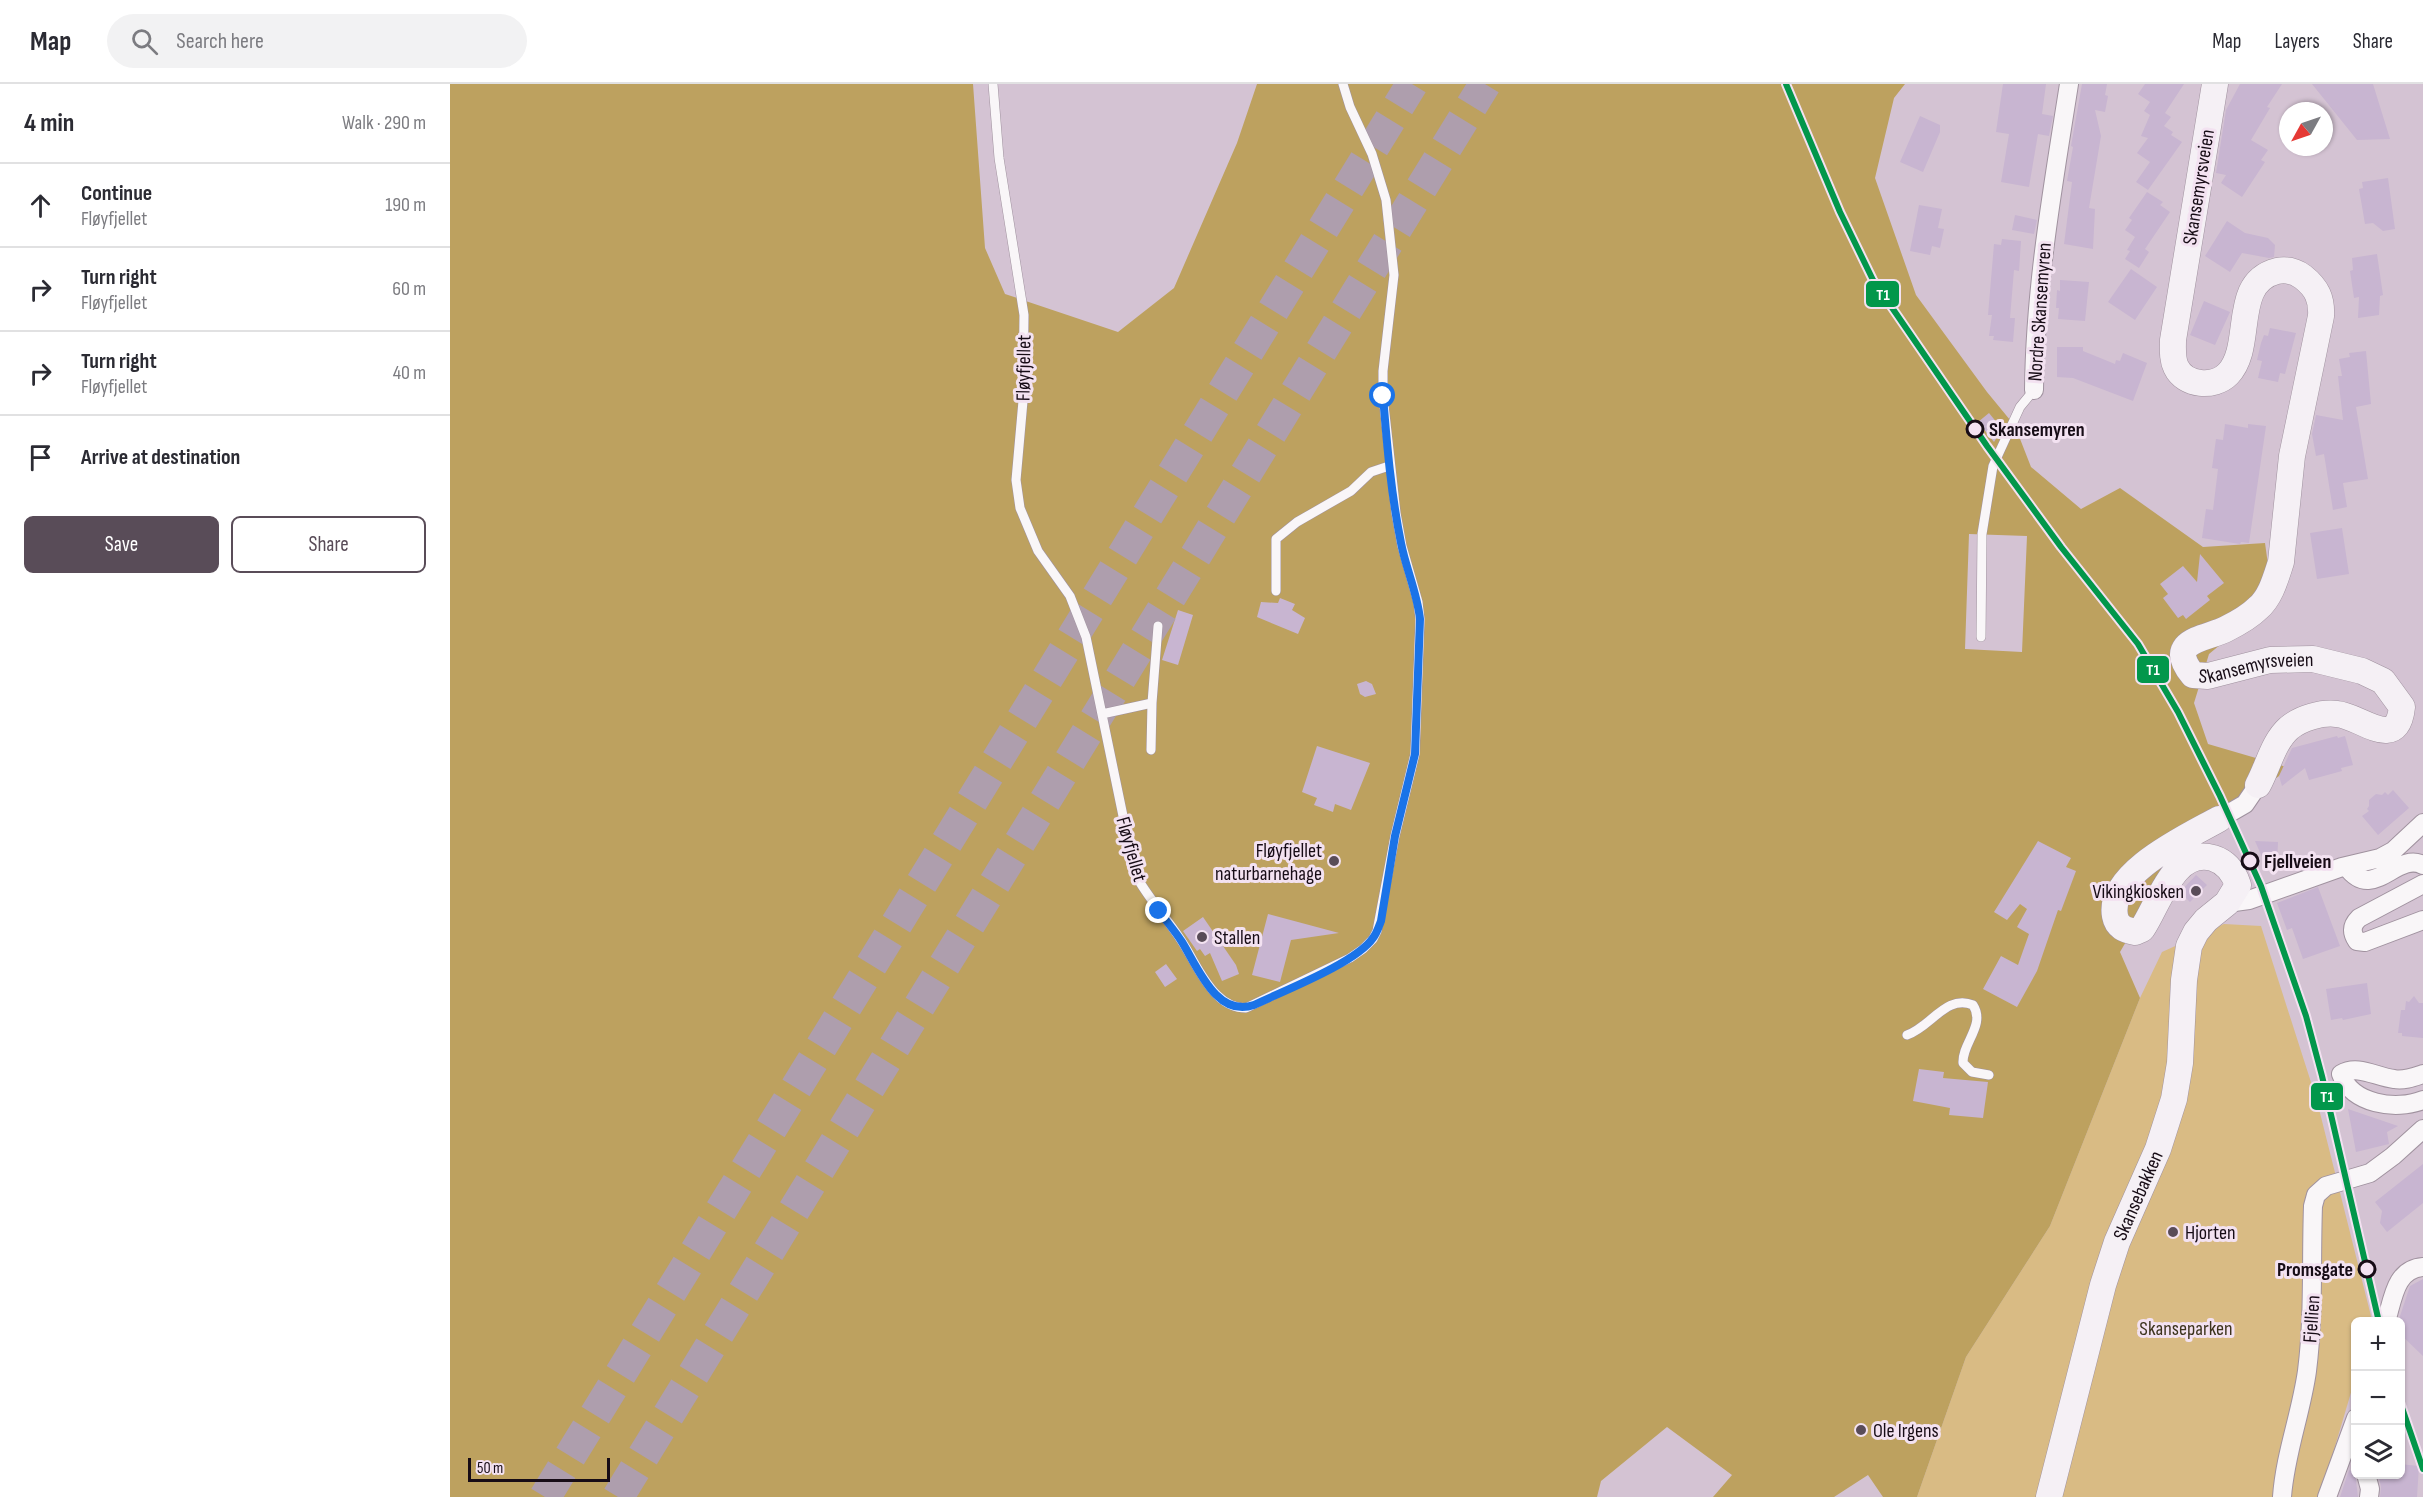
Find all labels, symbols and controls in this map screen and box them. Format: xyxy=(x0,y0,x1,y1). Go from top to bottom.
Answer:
search box xyxy=(107,14,527,68)
text: Map xyxy=(30,25,71,58)
icon: search xyxy=(128,25,161,58)
text: Search here xyxy=(176,28,264,55)
text: Map xyxy=(2212,29,2241,54)
text: Layers xyxy=(2274,29,2320,54)
text: Share xyxy=(2353,29,2393,54)
north arrow xyxy=(2279,102,2333,156)
text: 4 min xyxy=(24,108,74,139)
text: Walk · 290 m xyxy=(342,111,426,135)
street label: Skansemyrsveien xyxy=(2178,128,2220,247)
text: Continue xyxy=(81,180,152,207)
icon: ahead xyxy=(24,189,57,222)
text: 190 m xyxy=(385,193,426,217)
text: Fløyfjellet xyxy=(81,207,147,231)
street label: Nordre Skansemyren xyxy=(2023,242,2057,382)
text: Turn right xyxy=(81,264,157,291)
icon: right xyxy=(24,273,57,306)
text: 60 m xyxy=(392,277,426,301)
line badge: T1 xyxy=(1865,280,1900,308)
text: T1 xyxy=(1876,286,1890,305)
text: Fløyfjellet xyxy=(81,291,147,315)
street label: Fløyfjellet xyxy=(1011,335,1037,401)
text: Turn right xyxy=(81,348,157,375)
icon: right xyxy=(24,357,57,390)
text: 40 m xyxy=(393,361,426,385)
text: Fløyfjellet xyxy=(81,375,147,399)
route start xyxy=(1369,382,1395,408)
place label: Skansemyren xyxy=(1989,418,2085,442)
marker: Skansemyren xyxy=(1966,420,1984,438)
icon: arrive xyxy=(24,441,57,474)
text: Arrive at destination xyxy=(81,444,240,471)
button: Save xyxy=(24,516,219,573)
button: Share xyxy=(231,516,426,573)
street label: Skansemyrsveien xyxy=(2198,648,2314,689)
line badge: T1 xyxy=(2136,655,2170,684)
text: T1 xyxy=(2146,661,2160,680)
street label: Fløyfjellet xyxy=(1110,814,1152,884)
place label: Fløyfjellet naturbarnehage xyxy=(1215,839,1322,886)
place label: Fjellveien xyxy=(2264,850,2331,874)
marker: Fjellveien xyxy=(2241,852,2259,870)
marker: Fløyfjellet naturbarnehage xyxy=(1327,854,1341,868)
place label: Vikingkiosken xyxy=(2093,880,2184,904)
marker: Vikingkiosken xyxy=(2189,884,2203,898)
route end xyxy=(1145,897,1171,923)
place label: Stallen xyxy=(1214,926,1260,950)
marker: Stallen xyxy=(1195,930,1209,944)
line badge: T1 xyxy=(2310,1082,2344,1111)
text: T1 xyxy=(2320,1088,2334,1107)
street label: Skansebakken xyxy=(2108,1147,2169,1244)
place label: Hjorten xyxy=(2185,1221,2236,1245)
marker: Hjorten xyxy=(2166,1225,2180,1239)
place label: Promsgate xyxy=(2277,1258,2353,1282)
marker: Promsgate xyxy=(2358,1260,2376,1278)
street label: Fjellien xyxy=(2298,1294,2326,1344)
park label: Skanseparken xyxy=(2139,1317,2233,1341)
map controls xyxy=(2351,1317,2405,1479)
button: + xyxy=(2351,1317,2405,1371)
button: − xyxy=(2351,1371,2405,1425)
place label: Ole Irgens xyxy=(1873,1419,1939,1443)
marker: Ole Irgens xyxy=(1854,1423,1868,1437)
button: layers xyxy=(2351,1425,2405,1479)
scale bar xyxy=(468,1455,610,1482)
text: 50 m xyxy=(477,1459,503,1478)

